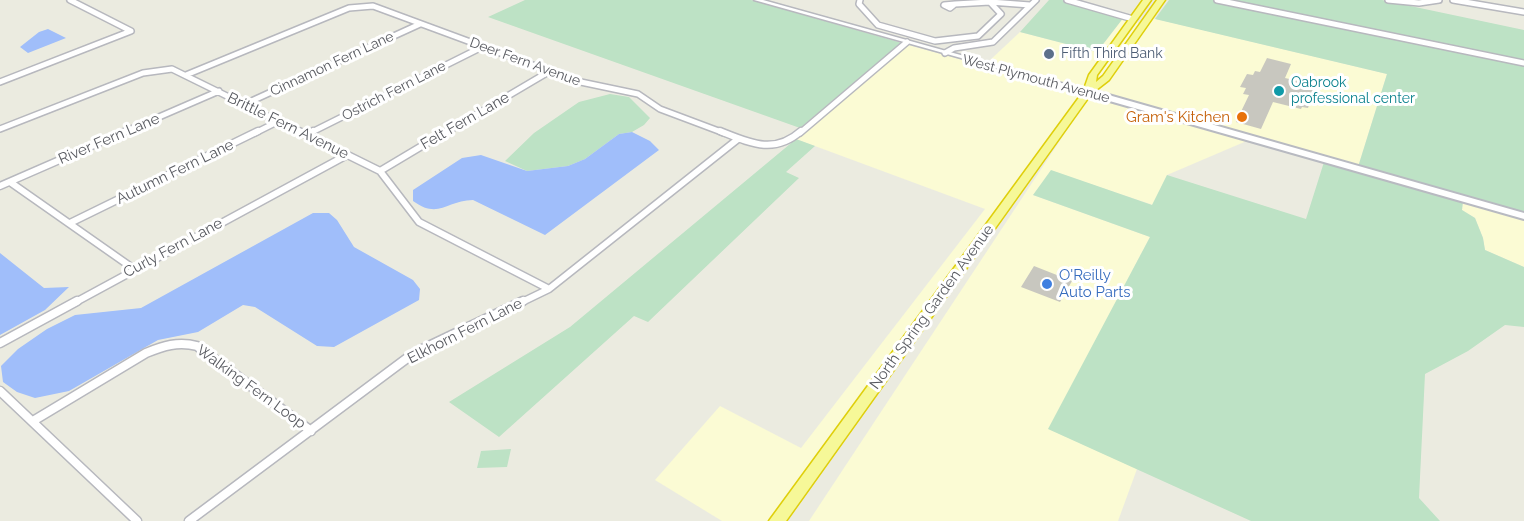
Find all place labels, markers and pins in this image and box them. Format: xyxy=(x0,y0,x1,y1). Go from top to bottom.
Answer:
place label: Fifth Third Bank xyxy=(1061,46,1163,62)
marker: Fifth Third Bank xyxy=(1042,47,1056,61)
place label: Oabrook professional center xyxy=(1291,75,1415,108)
marker: Oabrook professional center xyxy=(1272,84,1286,98)
place label: Gram's Kitchen xyxy=(1126,108,1230,126)
marker: Gram's Kitchen xyxy=(1235,110,1249,124)
place label: O'Reilly Auto Parts xyxy=(1059,266,1130,301)
marker: O'Reilly Auto Parts xyxy=(1040,277,1054,291)

